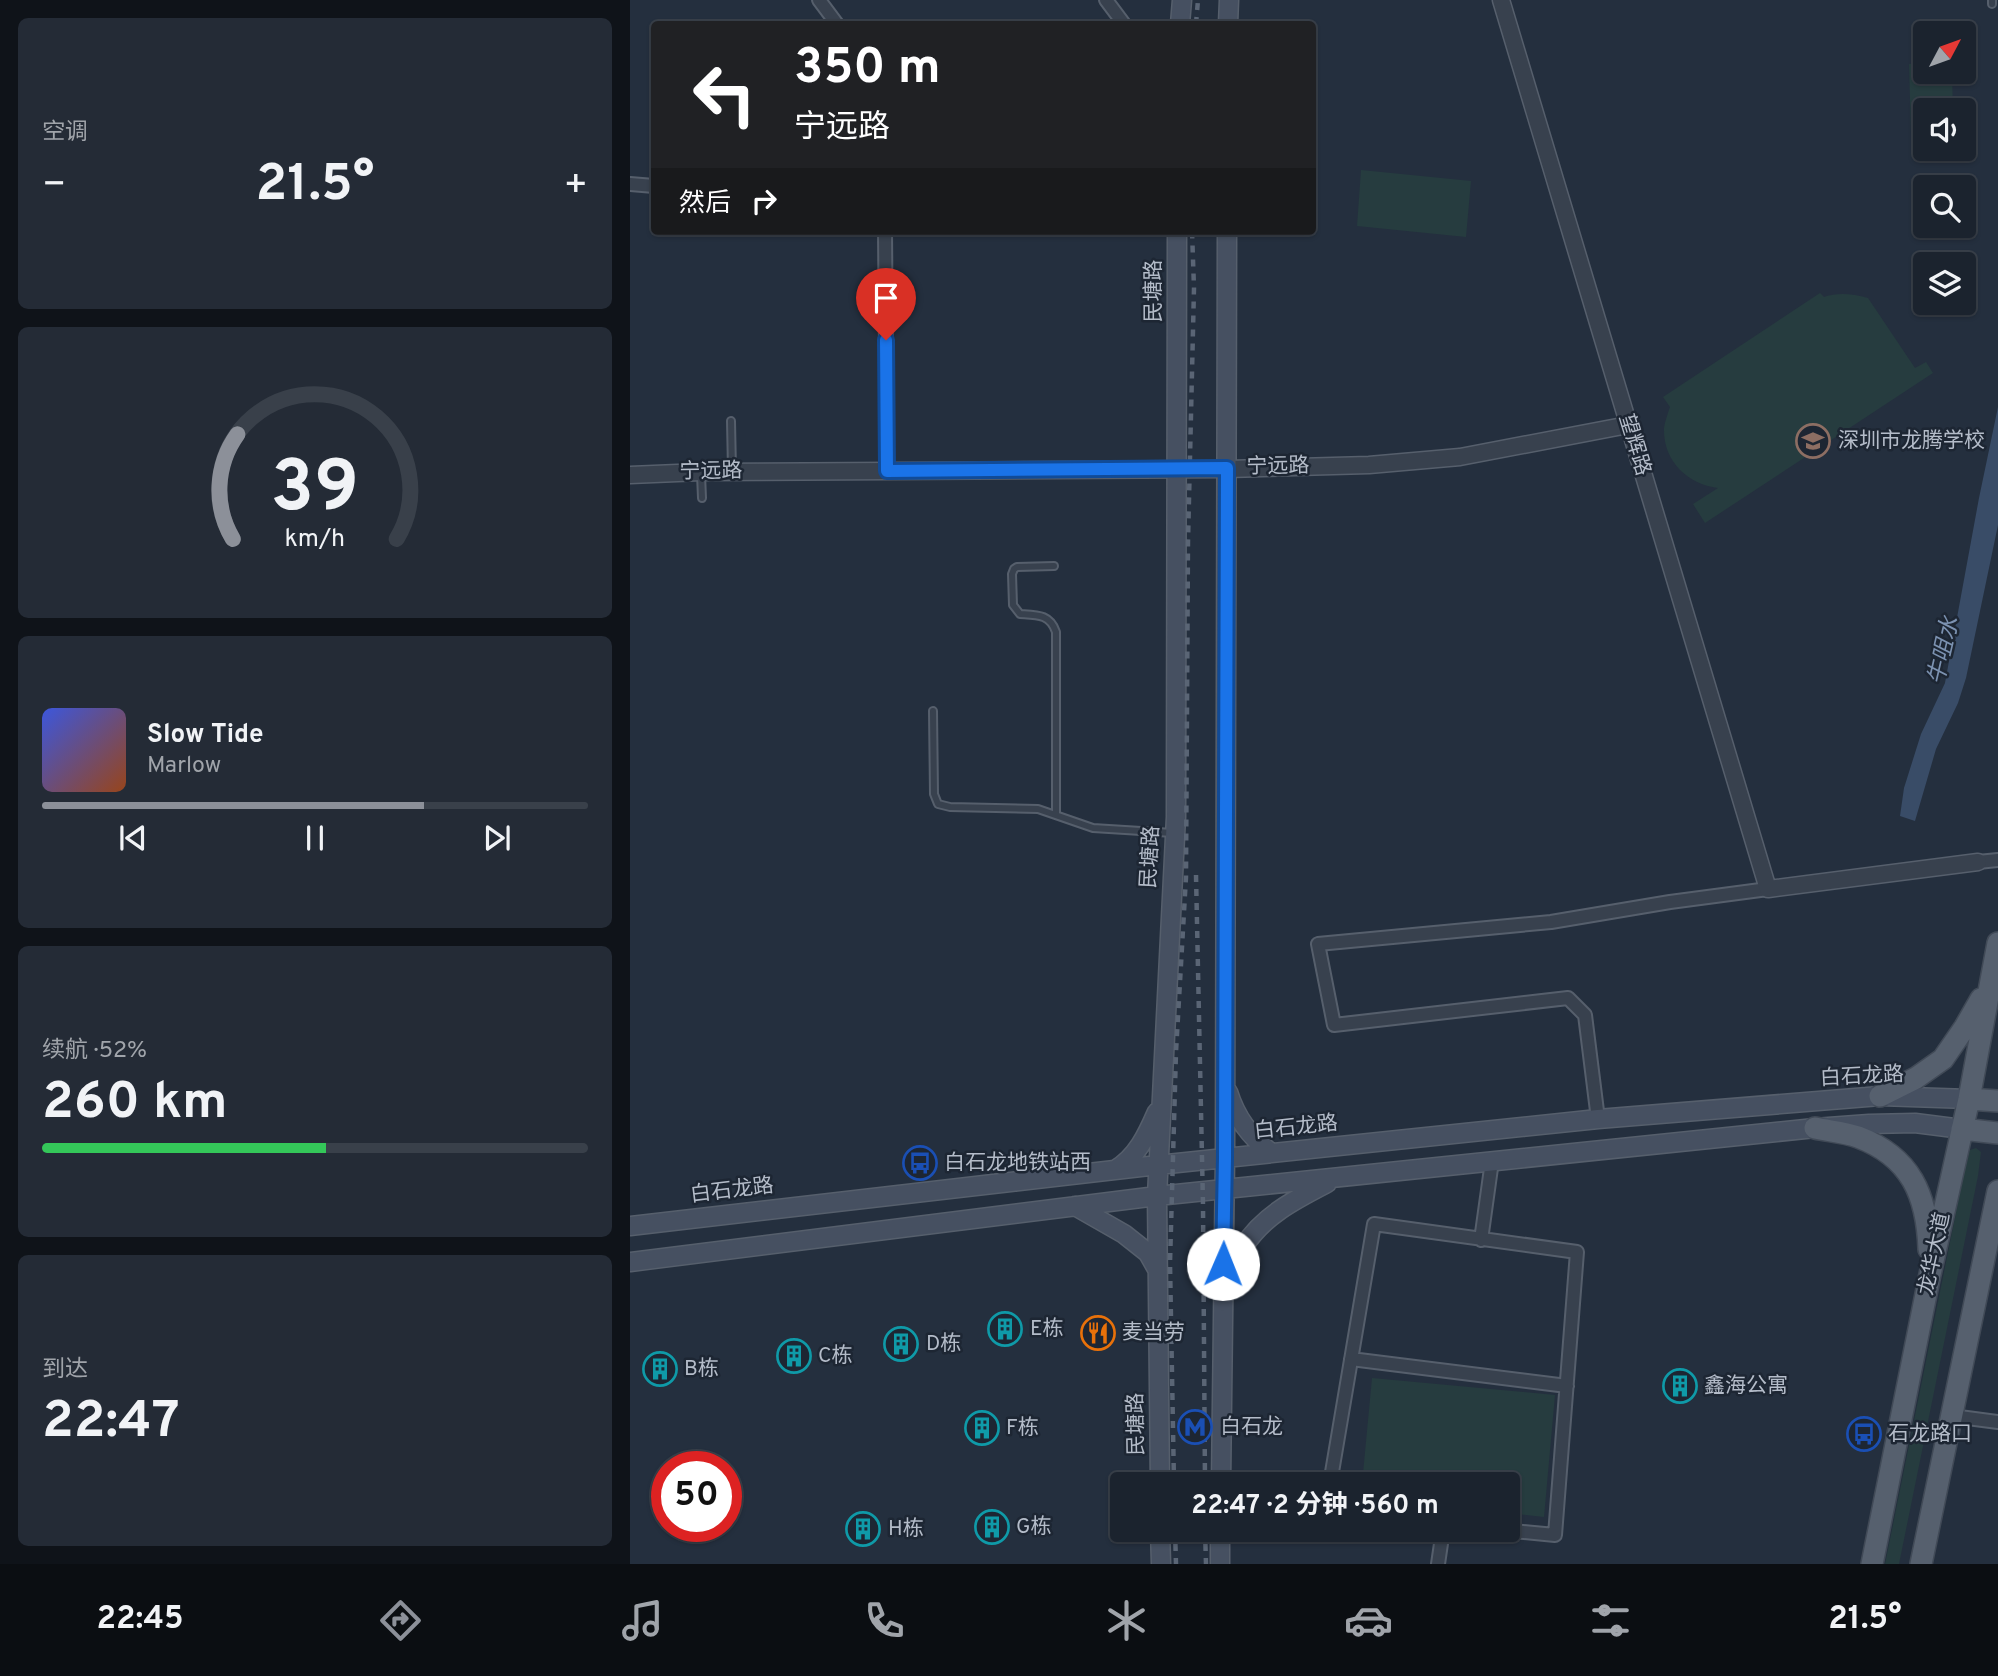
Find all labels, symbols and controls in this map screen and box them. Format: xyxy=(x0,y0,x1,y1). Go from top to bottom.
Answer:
north arrow xyxy=(1913,21,1976,84)
map controls xyxy=(1913,21,1976,315)
text: 350 m xyxy=(794,39,941,101)
icon: left xyxy=(679,49,770,140)
button: sound xyxy=(1913,98,1976,161)
text: 宁远路 xyxy=(794,109,890,149)
text: 空调 xyxy=(42,119,88,148)
text: 21.5° xyxy=(256,153,374,219)
text: − xyxy=(42,162,67,211)
text: + xyxy=(563,162,588,211)
button: search xyxy=(1913,175,1976,238)
icon: right xyxy=(745,182,783,220)
text: 然后 xyxy=(679,188,731,221)
button: layers xyxy=(1913,252,1976,315)
street label: 民塘路 xyxy=(1141,260,1168,323)
pin xyxy=(856,268,916,340)
icon: arrive xyxy=(867,279,905,317)
street label: 望辉路 xyxy=(1612,411,1656,479)
school or university icon: 深圳市龙腾学校 xyxy=(1794,422,1832,460)
place label: 深圳市龙腾学校 xyxy=(1838,428,1985,455)
text: 39 xyxy=(271,445,359,537)
street label: 宁远路 xyxy=(1246,453,1310,481)
street label: 宁远路 xyxy=(679,458,743,486)
text: km/h xyxy=(285,524,345,556)
water label: 牛咀水 xyxy=(1923,613,1967,688)
text: Slow Tide xyxy=(147,719,264,752)
text: Marlow xyxy=(147,752,221,781)
icon: previous xyxy=(114,819,152,857)
icon: pause xyxy=(296,819,334,857)
icon: next xyxy=(478,819,516,857)
street label: 民塘路 xyxy=(1136,825,1166,889)
text: 续航 · 52% xyxy=(42,1037,147,1066)
street label: 白石龙路 xyxy=(1819,1061,1905,1093)
text: 260 km xyxy=(42,1071,228,1137)
street label: 白石龙路 xyxy=(1253,1110,1339,1146)
bus stop icon: 白石龙地铁站西 xyxy=(901,1144,939,1182)
place label: 白石龙地铁站西 xyxy=(944,1150,1091,1177)
street label: 白石龙路 xyxy=(689,1172,775,1210)
street label: 龙华大道 xyxy=(1913,1210,1957,1298)
position arrow xyxy=(1186,1227,1260,1301)
building icon: E栋 xyxy=(986,1310,1024,1348)
restaurant icon: 麦当劳 xyxy=(1079,1314,1117,1352)
place label: E栋 xyxy=(1030,1316,1064,1343)
place label: 麦当劳 xyxy=(1122,1320,1185,1347)
building icon: D栋 xyxy=(882,1325,920,1363)
place label: D栋 xyxy=(926,1331,961,1358)
building icon: C栋 xyxy=(775,1337,813,1375)
place label: C栋 xyxy=(818,1343,853,1370)
building icon: B栋 xyxy=(641,1350,679,1388)
text: 到达 xyxy=(42,1356,88,1385)
place label: B栋 xyxy=(684,1356,719,1383)
building icon: 鑫海公寓 xyxy=(1661,1367,1699,1405)
place label: 鑫海公寓 xyxy=(1704,1373,1788,1400)
text: 22:47 xyxy=(42,1390,180,1456)
street label: 民塘路 xyxy=(1123,1392,1151,1456)
metro station icon: 白石龙 xyxy=(1176,1408,1214,1446)
building icon: F栋 xyxy=(963,1409,1001,1447)
place label: 白石龙 xyxy=(1220,1414,1283,1441)
place label: F栋 xyxy=(1006,1415,1039,1442)
bus stop icon: 石龙路口 xyxy=(1845,1415,1883,1453)
place label: 石龙路口 xyxy=(1888,1421,1972,1448)
speed limit sign: 50 xyxy=(651,1451,742,1542)
text: 22:47 · 2 分钟 · 560 m xyxy=(1191,1490,1439,1523)
building icon: G栋 xyxy=(973,1508,1011,1546)
building icon: H栋 xyxy=(844,1510,882,1548)
place label: G栋 xyxy=(1016,1514,1051,1541)
place label: H栋 xyxy=(888,1516,924,1543)
icon: directions xyxy=(376,1596,425,1645)
icon: music xyxy=(618,1596,667,1645)
icon: phone xyxy=(860,1596,909,1645)
icon: climate xyxy=(1102,1596,1151,1645)
icon: car xyxy=(1344,1596,1393,1645)
icon: filters xyxy=(1586,1596,1635,1645)
text: 22:45 xyxy=(96,1600,184,1640)
text: 21.5° xyxy=(1828,1600,1901,1640)

